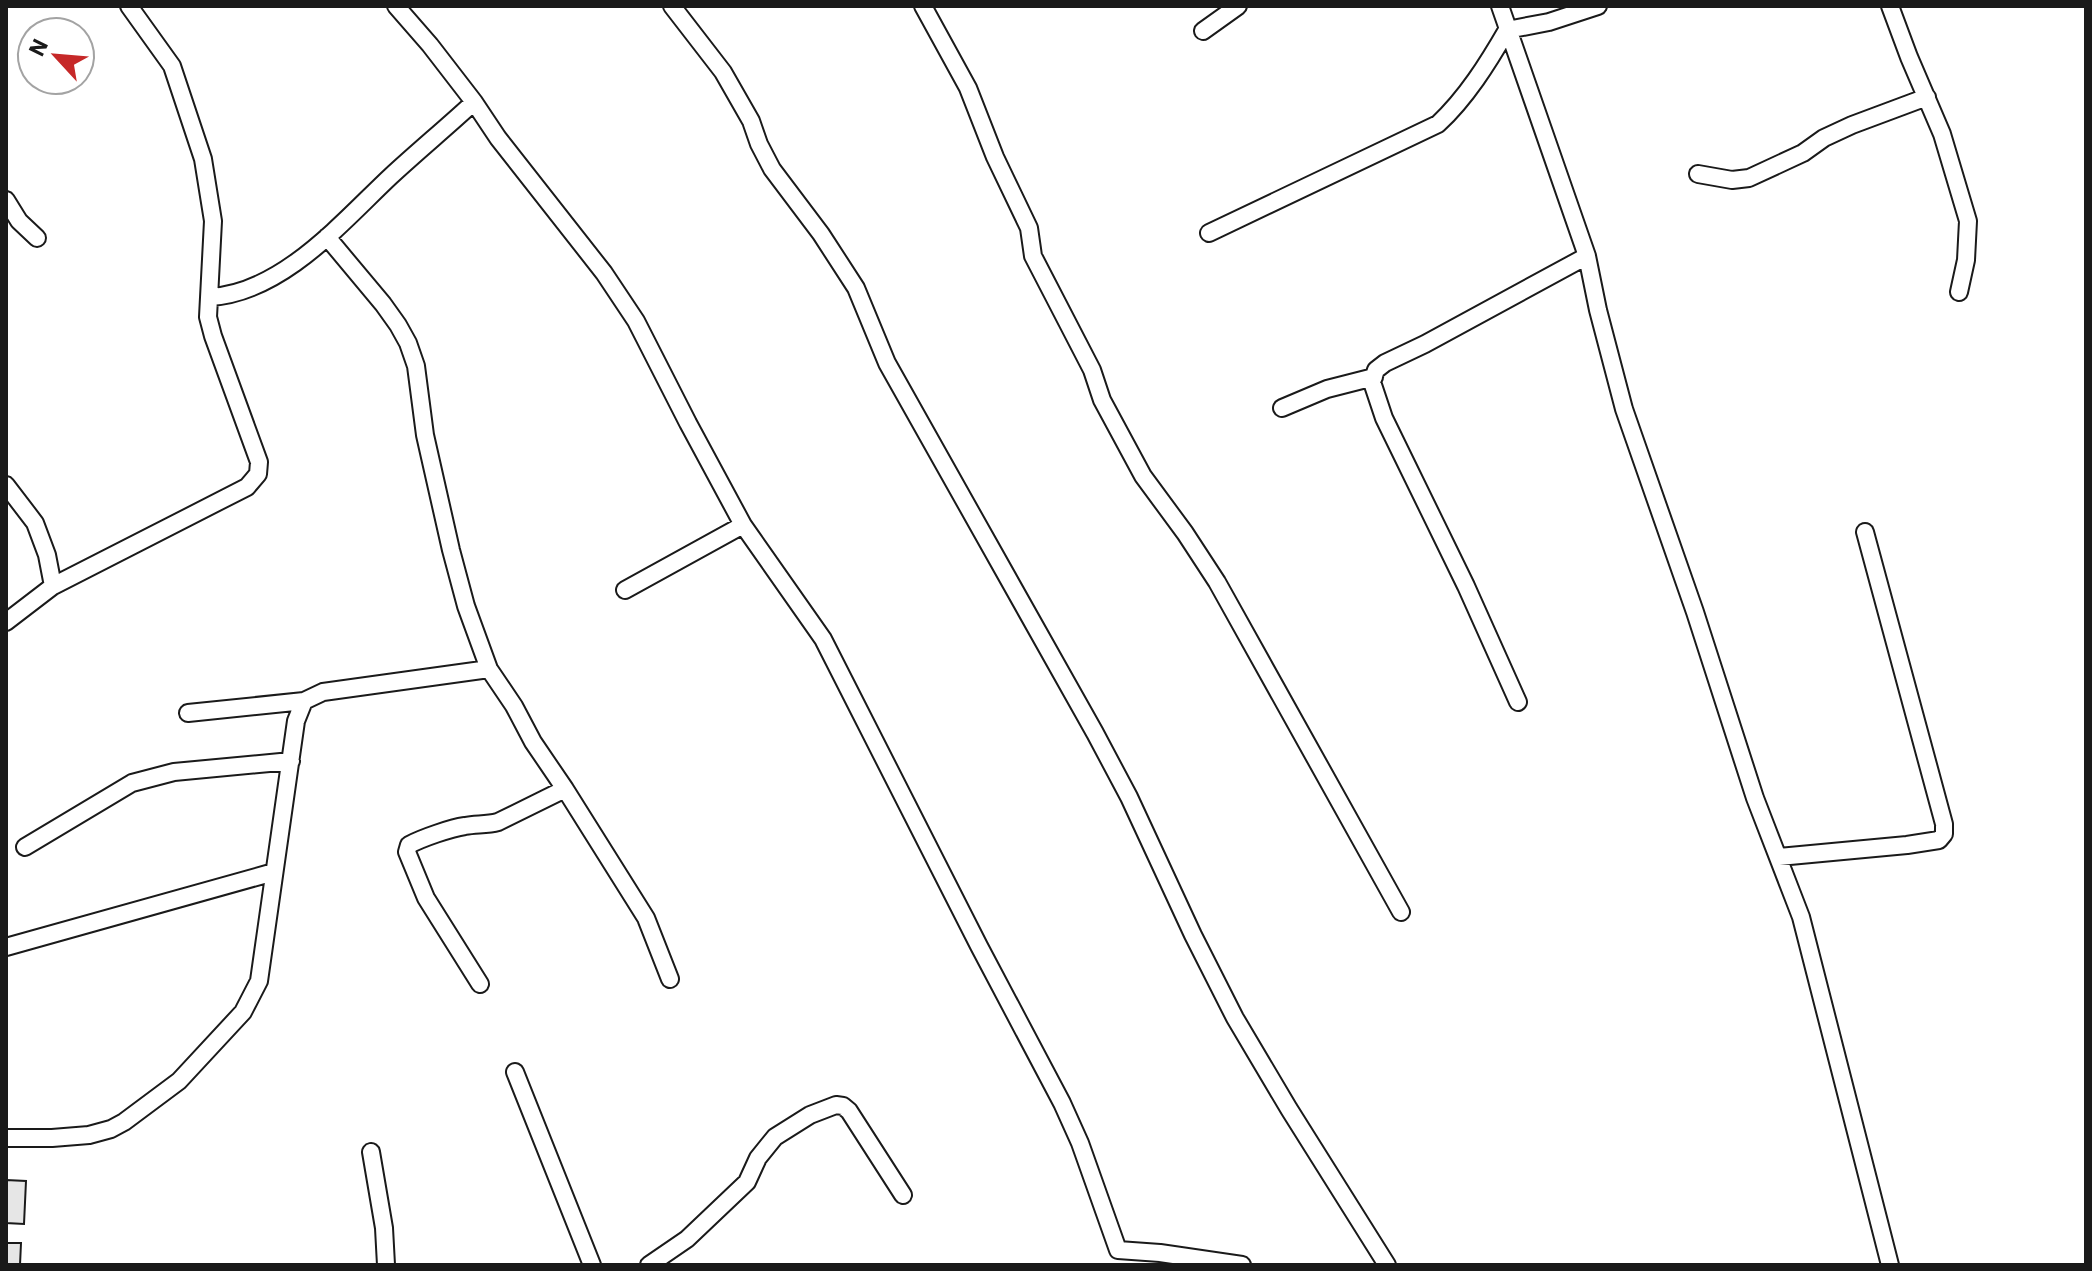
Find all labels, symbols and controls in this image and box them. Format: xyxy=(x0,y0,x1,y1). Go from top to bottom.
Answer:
north arrow xyxy=(16,16,96,96)
text: N xyxy=(21,33,54,61)

